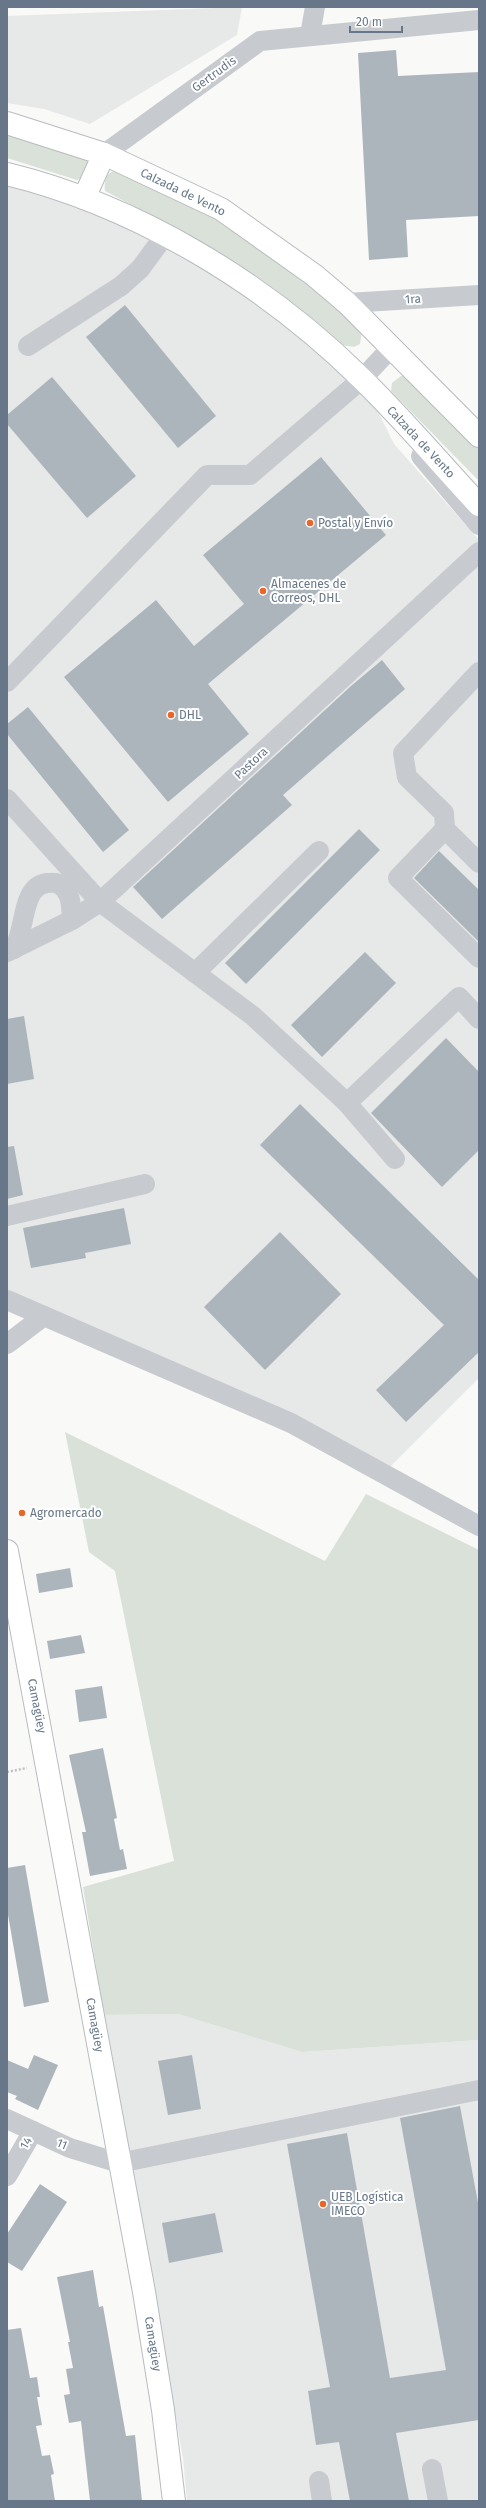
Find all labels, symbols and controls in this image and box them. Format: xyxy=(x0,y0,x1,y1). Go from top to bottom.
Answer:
scale bar xyxy=(350,8,402,34)
text: 20 m xyxy=(356,15,382,29)
street label: Gertrudis xyxy=(189,53,239,95)
street label: Calzada de Vento xyxy=(138,165,228,219)
street label: 1ra xyxy=(405,291,421,307)
street label: Calzada de Vento xyxy=(384,403,458,481)
place label: Postal y Envío xyxy=(318,516,393,530)
marker: Postal y Envío xyxy=(305,518,315,528)
place label: Almacenes de Correos, DHL xyxy=(271,577,346,605)
marker: Almacenes de Correos, DHL xyxy=(258,586,268,596)
place label: DHL xyxy=(179,708,201,722)
marker: DHL xyxy=(166,710,176,720)
street label: Pastora xyxy=(232,744,270,782)
place label: Agromercado xyxy=(30,1506,102,1520)
marker: Agromercado xyxy=(17,1508,27,1518)
street label: Camagüey xyxy=(25,1678,49,1735)
street label: Camagüey xyxy=(83,1997,107,2054)
street label: 14 xyxy=(17,2134,35,2152)
street label: 11 xyxy=(55,2136,69,2152)
place label: UEB Logística IMECO xyxy=(331,2190,404,2218)
marker: UEB Logística IMECO xyxy=(318,2199,328,2209)
street label: Camagüey xyxy=(142,2316,164,2373)

